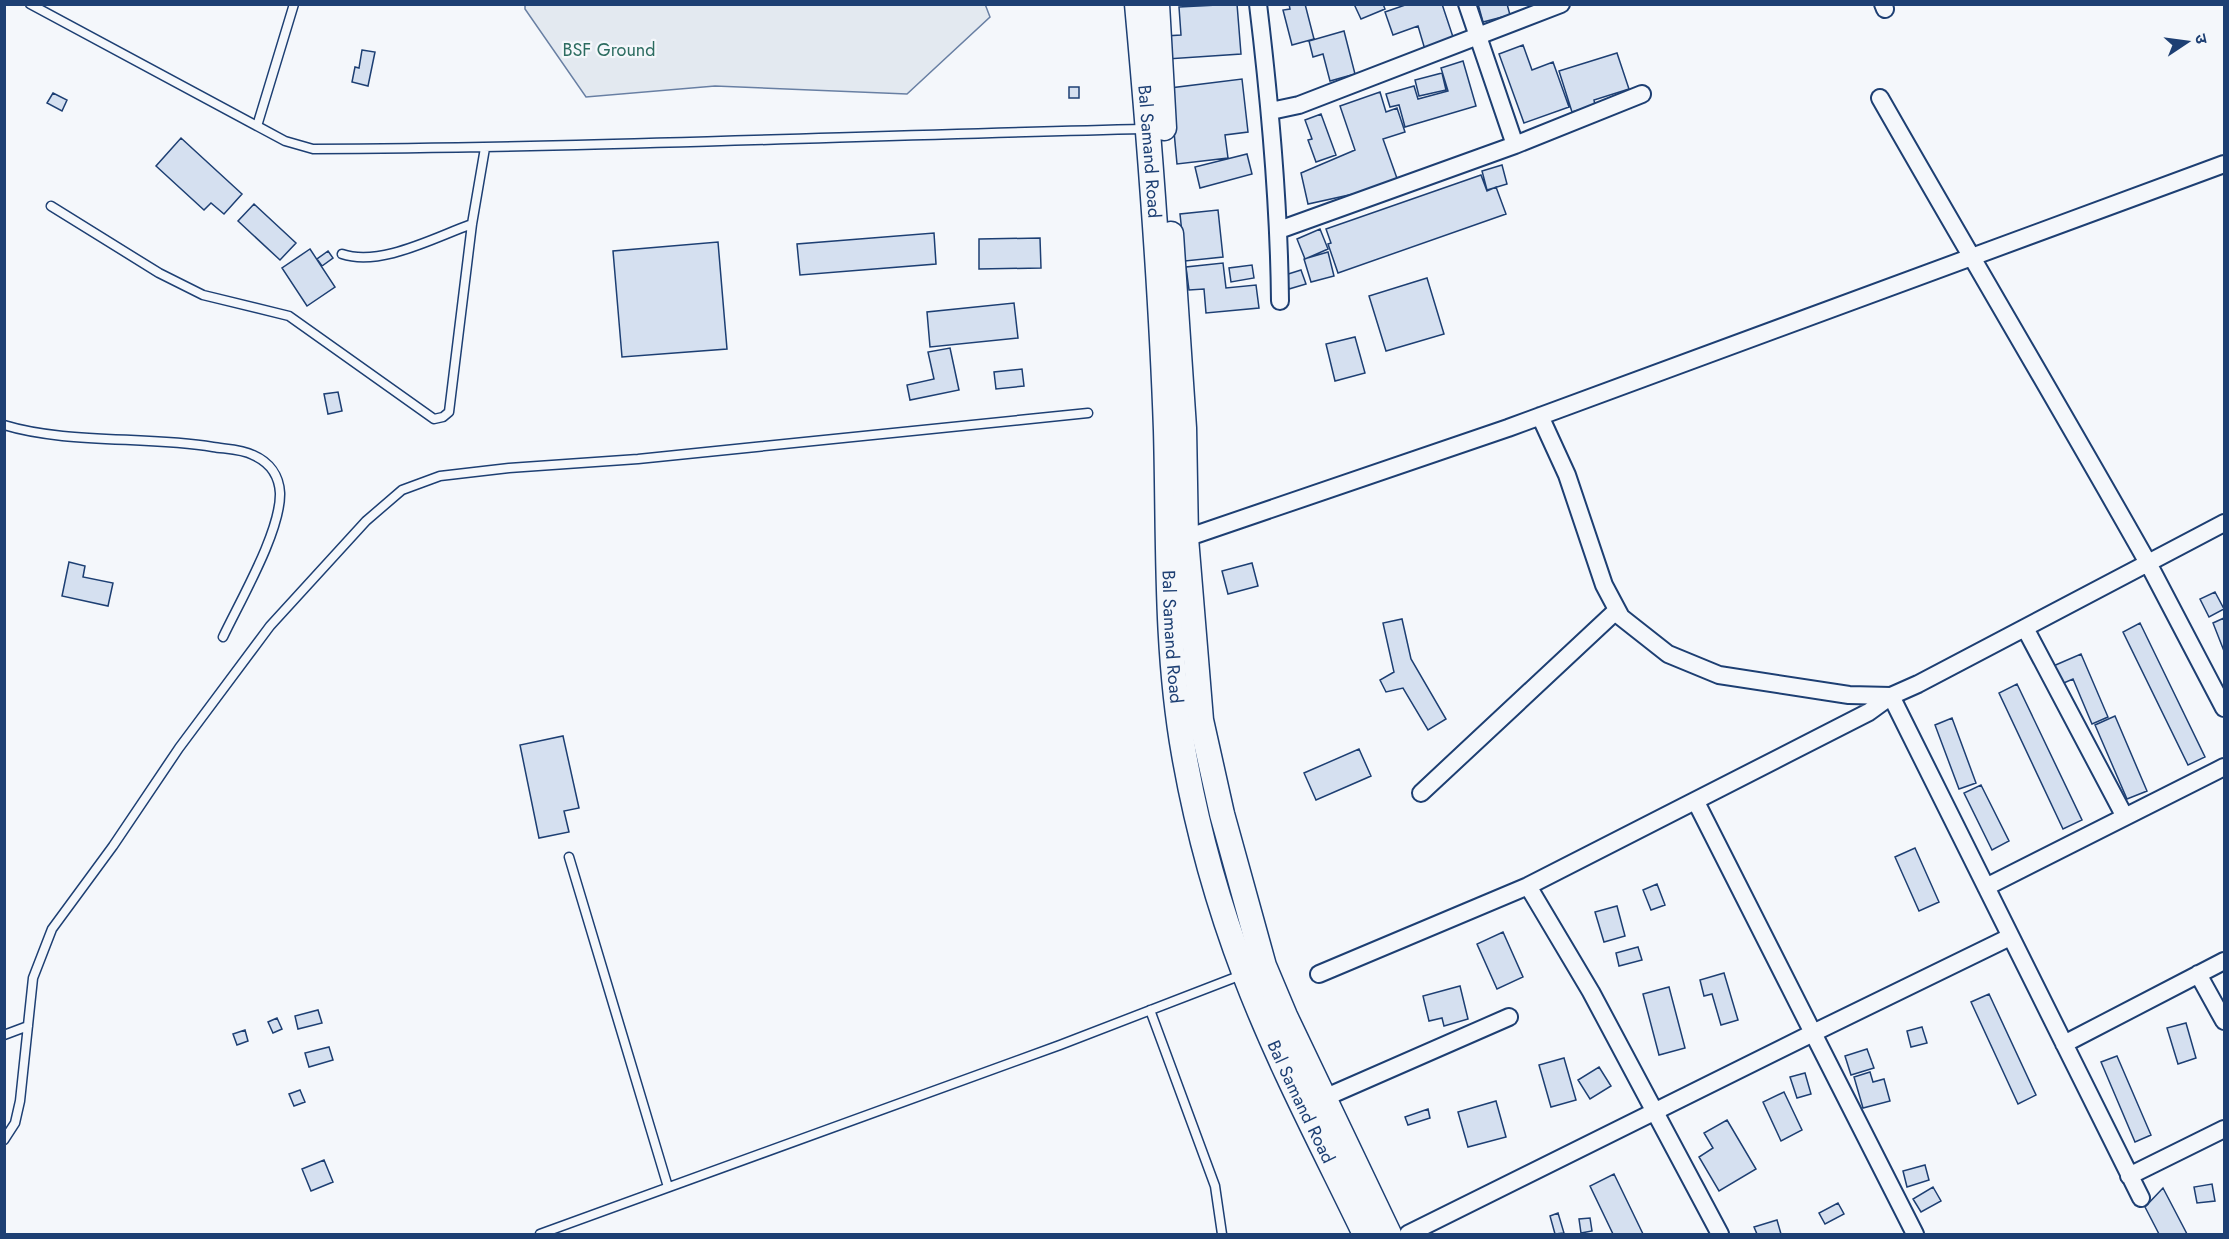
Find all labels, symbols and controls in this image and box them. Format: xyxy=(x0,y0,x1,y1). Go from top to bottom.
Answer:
north arrow xyxy=(2157,12,2217,72)
text: उ xyxy=(2189,32,2214,47)
park label: BSF Ground xyxy=(562,37,656,63)
street label: Bal Samand Road xyxy=(1131,84,1168,219)
street label: Bal Samand Road xyxy=(1155,570,1190,705)
street label: Bal Samand Road xyxy=(1261,1036,1341,1168)

